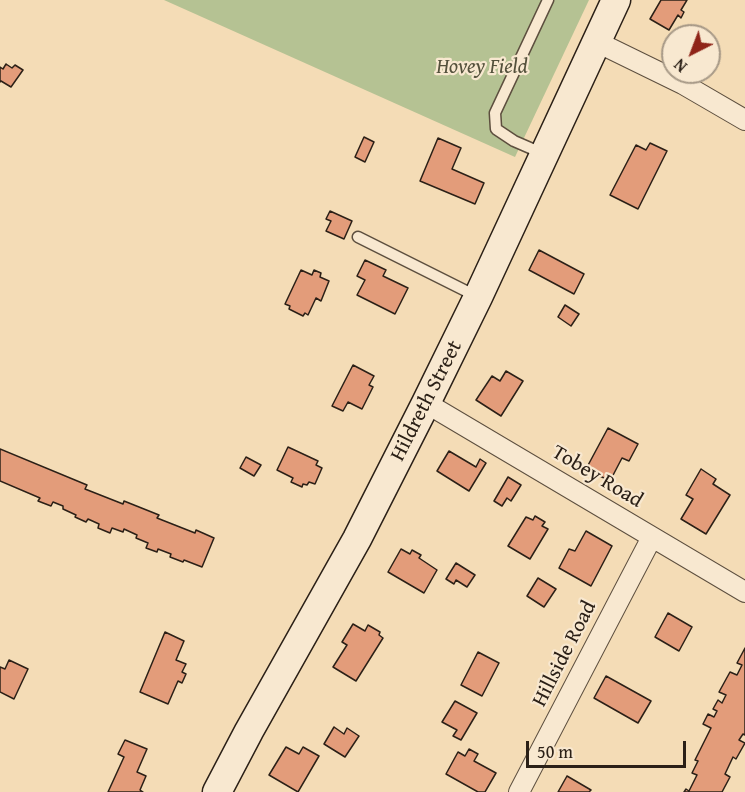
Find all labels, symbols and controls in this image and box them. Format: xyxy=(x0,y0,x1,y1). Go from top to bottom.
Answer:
north arrow xyxy=(661,24,721,84)
text: N xyxy=(668,53,692,78)
park label: Hovey Field xyxy=(436,55,528,81)
street label: Hildreth Street xyxy=(386,336,468,466)
street label: Tobey Road xyxy=(547,440,647,514)
street label: Hillside Road xyxy=(528,597,602,711)
scale bar xyxy=(529,729,690,767)
text: 50 m xyxy=(537,738,573,765)

